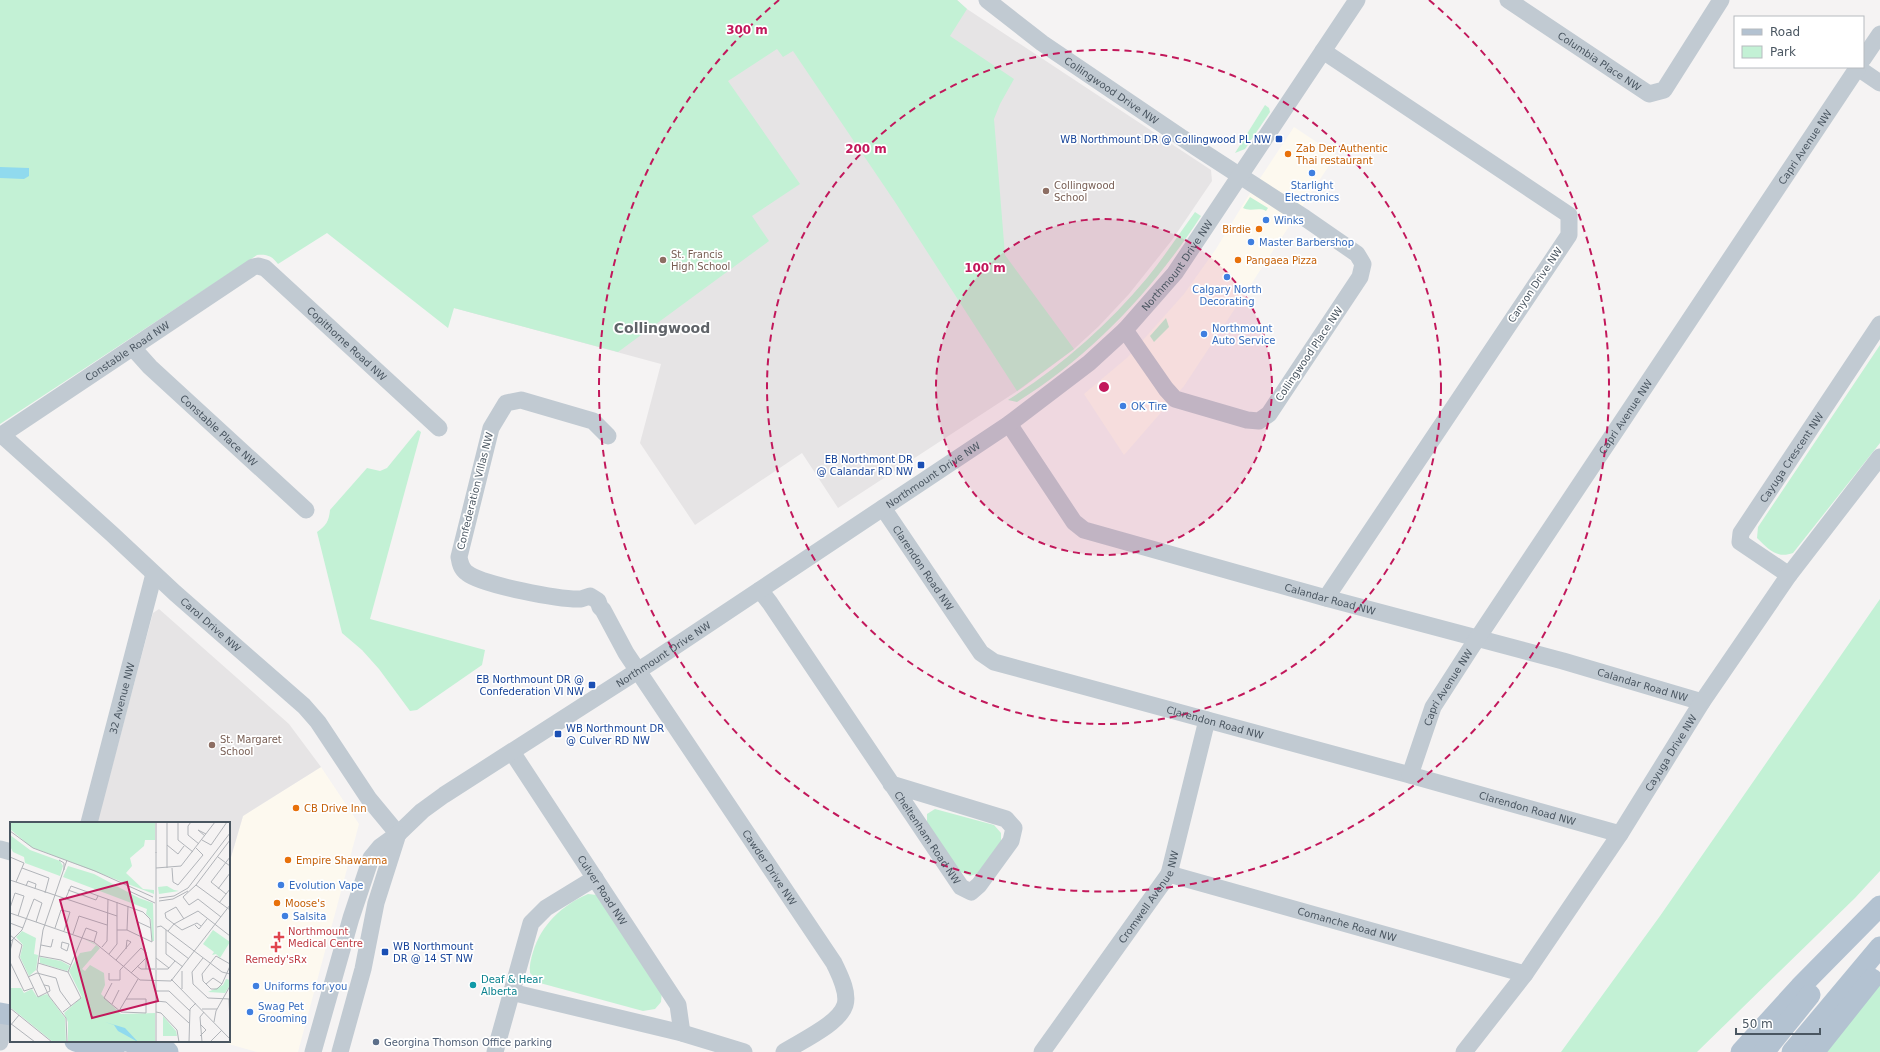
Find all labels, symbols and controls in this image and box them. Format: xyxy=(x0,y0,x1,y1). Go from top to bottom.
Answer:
legend xyxy=(1734,16,1864,68)
text: 300 m xyxy=(726,23,768,37)
text: Road xyxy=(1770,25,1800,39)
street label: Columbia Place NW xyxy=(1556,29,1643,93)
text: Park xyxy=(1770,45,1796,59)
street label: Collingwood Drive NW xyxy=(1063,54,1161,126)
street label: Capri Avenue NW xyxy=(1776,107,1834,186)
place label: WB Northmount DR @ Collingwood PL NW xyxy=(1060,134,1271,145)
marker: WB Northmount DR @ Collingwood PL NW xyxy=(1274,134,1284,144)
text: 200 m xyxy=(845,142,887,156)
place label: Zab Der Authentic Thai restaurant xyxy=(1295,143,1388,166)
marker: Zab Der Authentic Thai restaurant xyxy=(1283,149,1293,159)
marker: Starlight Electronics xyxy=(1307,168,1317,178)
place label: Collingwood School xyxy=(1054,180,1115,203)
place label: Starlight Electronics xyxy=(1285,180,1339,203)
marker: Collingwood School xyxy=(1041,186,1051,196)
marker: Winks xyxy=(1261,215,1271,225)
place label: Winks xyxy=(1274,215,1304,226)
street label: Northmount Drive NW xyxy=(1139,218,1215,313)
place label: Birdie xyxy=(1222,224,1251,235)
marker: Birdie xyxy=(1254,224,1264,234)
marker: Master Barbershop xyxy=(1246,237,1256,247)
place label: Master Barbershop xyxy=(1259,237,1354,248)
street label: Canyon Drive NW xyxy=(1506,245,1564,325)
place label: St. Francis High School xyxy=(671,249,730,272)
marker: St. Francis High School xyxy=(658,255,668,265)
marker: Pangaea Pizza xyxy=(1233,255,1243,265)
place label: Pangaea Pizza xyxy=(1246,255,1317,266)
text: 100 m xyxy=(964,261,1006,275)
marker: Calgary North Decorating xyxy=(1222,272,1232,282)
place label: Calgary North Decorating xyxy=(1192,284,1262,307)
street label: Copithorne Road NW xyxy=(305,304,389,383)
street label: Collingwood Place NW xyxy=(1273,305,1345,403)
street label: Constable Road NW xyxy=(83,319,171,383)
district label: Collingwood xyxy=(614,320,710,336)
place label: Northmount Auto Service xyxy=(1212,323,1275,346)
marker: Northmount Auto Service xyxy=(1199,329,1209,339)
street label: Capri Avenue NW xyxy=(1596,377,1654,456)
centre of rings xyxy=(1097,380,1111,394)
street label: Constable Place NW xyxy=(178,392,260,468)
marker: OK Tire xyxy=(1118,401,1128,411)
place label: OK Tire xyxy=(1131,401,1167,412)
street label: Cayuga Crescent NW xyxy=(1757,410,1825,504)
street label: Confederation Villas NW xyxy=(455,431,495,551)
street label: Northmount Drive NW xyxy=(884,439,982,510)
place label: EB Northmont DR @ Calandar RD NW xyxy=(817,454,913,477)
marker: EB Northmont DR @ Calandar RD NW xyxy=(916,460,926,470)
street label: Clarendon Road NW xyxy=(891,523,956,612)
street label: Calandar Road NW xyxy=(1283,581,1377,616)
street label: Carol Drive NW xyxy=(179,595,243,654)
street label: Northmount Drive NW xyxy=(614,619,713,689)
street label: Capri Avenue NW xyxy=(1422,647,1474,727)
street label: 32 Avenue NW xyxy=(107,661,136,735)
street label: Calandar Road NW xyxy=(1596,666,1689,703)
place label: EB Northmount DR @ Confederation VI NW xyxy=(476,674,584,697)
marker: EB Northmount DR @ Confederation VI NW xyxy=(587,680,597,690)
street label: Clarendon Road NW xyxy=(1165,704,1265,741)
street label: Cayuga Drive NW xyxy=(1643,712,1699,793)
place label: WB Northmount DR @ Culver RD NW xyxy=(566,723,664,746)
marker: WB Northmount DR @ Culver RD NW xyxy=(553,729,563,739)
place label: St. Margaret School xyxy=(220,734,282,757)
marker: St. Margaret School xyxy=(207,740,217,750)
street label: Cheltenham Road NW xyxy=(893,789,963,886)
street label: Clarendon Road NW xyxy=(1478,789,1577,827)
marker: CB Drive Inn xyxy=(291,803,301,813)
place label: CB Drive Inn xyxy=(304,803,367,814)
inset map xyxy=(10,822,230,1042)
street label: Cawder Drive NW xyxy=(741,827,799,907)
street label: Cromwell Avenue NW xyxy=(1116,849,1180,945)
street label: Culver Road NW xyxy=(576,853,629,927)
marker: Empire Shawarma xyxy=(283,855,293,865)
place label: Empire Shawarma xyxy=(296,855,387,866)
marker: Evolution Vape xyxy=(276,880,286,890)
place label: Evolution Vape xyxy=(289,880,364,891)
marker: Moose's xyxy=(272,898,282,908)
place label: Moose's xyxy=(285,898,325,909)
street label: Comanche Road NW xyxy=(1296,905,1398,943)
marker: Salsita xyxy=(280,911,290,921)
place label: Salsita xyxy=(293,911,326,922)
place label: Northmount Medical Centre xyxy=(288,926,363,949)
marker: Northmount Medical Centre xyxy=(273,931,285,943)
place label: WB Northmount DR @ 14 ST NW xyxy=(393,941,473,964)
marker: Remedy'sRx xyxy=(271,942,281,952)
marker: WB Northmount DR @ 14 ST NW xyxy=(380,947,390,957)
place label: Remedy'sRx xyxy=(245,954,307,965)
place label: Deaf & Hear Alberta xyxy=(481,974,543,997)
marker: Deaf & Hear Alberta xyxy=(468,980,478,990)
marker: Uniforms for you xyxy=(251,981,261,991)
place label: Uniforms for you xyxy=(264,981,347,992)
place label: Swag Pet Grooming xyxy=(258,1001,307,1024)
marker: Swag Pet Grooming xyxy=(245,1007,255,1017)
scale bar xyxy=(1736,1010,1820,1036)
text: 50 m xyxy=(1742,1017,1773,1031)
marker: Georgina Thomson Office parking xyxy=(371,1037,381,1047)
place label: Georgina Thomson Office parking xyxy=(384,1037,552,1048)

